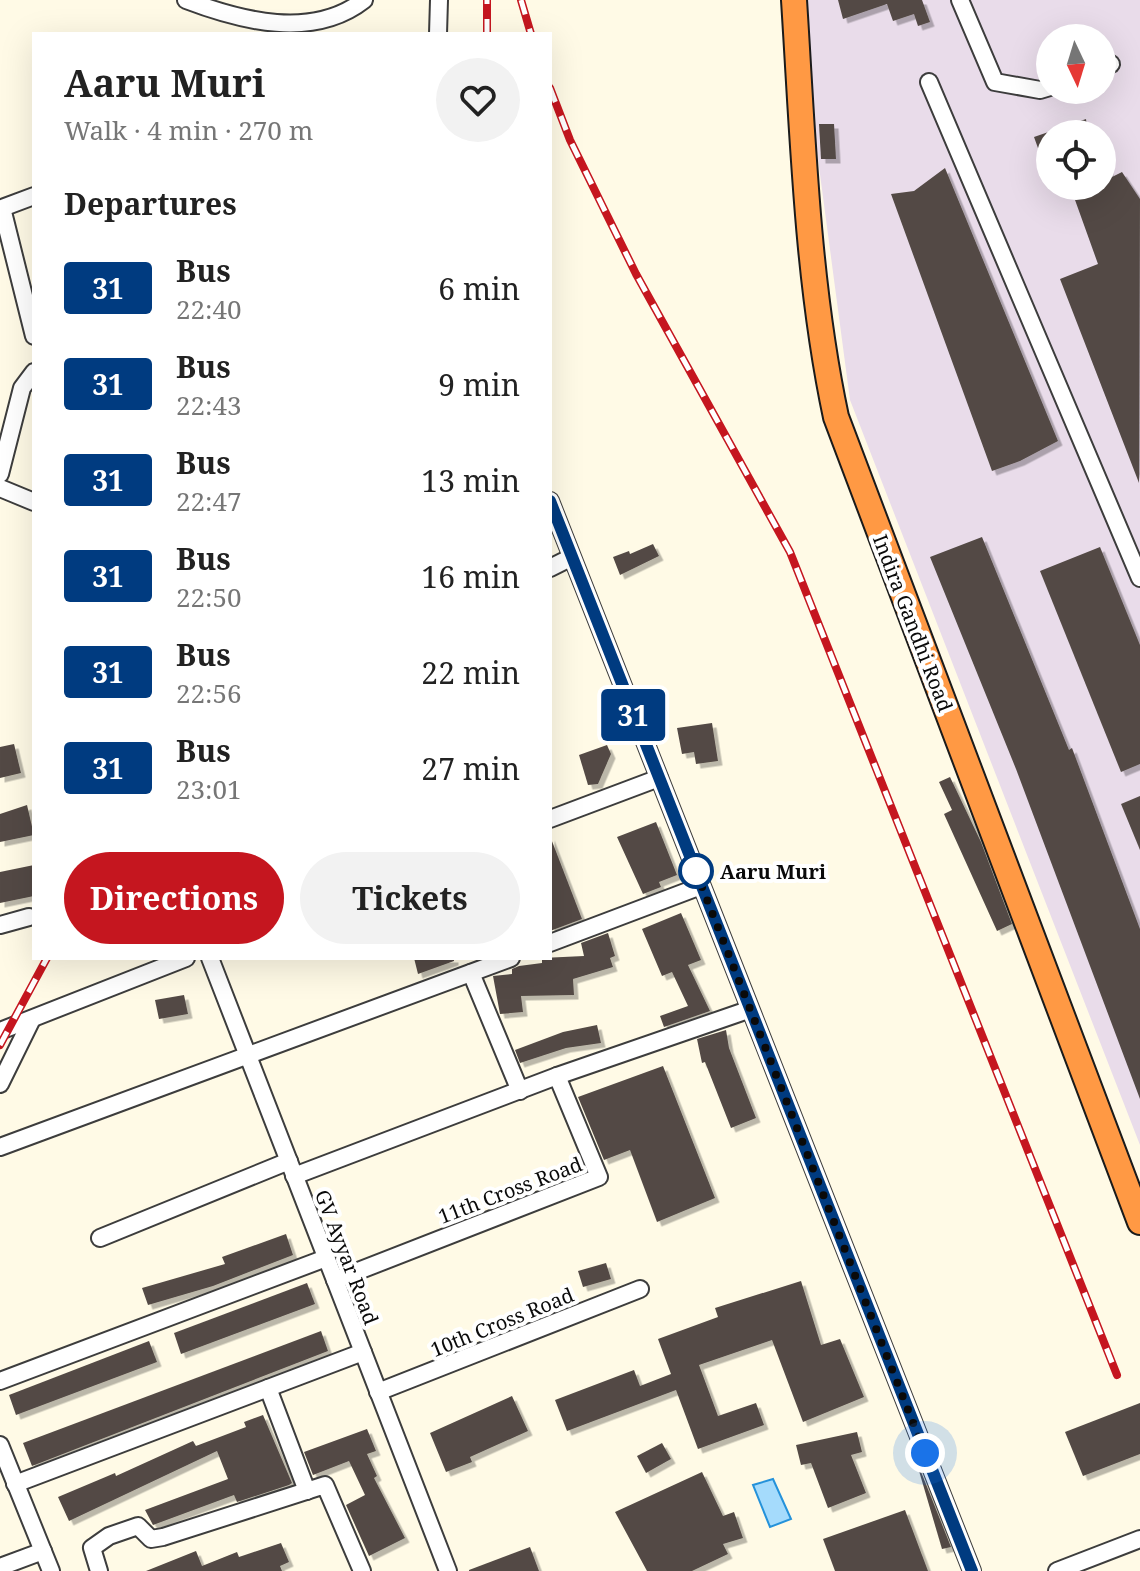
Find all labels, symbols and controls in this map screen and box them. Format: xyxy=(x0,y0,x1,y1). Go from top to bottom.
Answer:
north arrow xyxy=(1036,24,1116,104)
map controls xyxy=(1036,24,1116,200)
text: Aaru Muri xyxy=(64,56,265,108)
button: heart xyxy=(436,58,520,142)
text: Walk · 4 min · 270 m xyxy=(64,112,313,148)
button: locate xyxy=(1036,120,1116,200)
text: Departures xyxy=(64,183,237,224)
text: Bus xyxy=(176,250,231,291)
text: 6 min xyxy=(438,268,520,309)
text: 31 xyxy=(92,269,124,307)
text: 22:40 xyxy=(176,291,242,327)
text: Bus xyxy=(176,346,231,387)
text: 9 min xyxy=(438,364,520,405)
text: 31 xyxy=(92,365,124,403)
text: 22:43 xyxy=(176,387,242,423)
text: Bus xyxy=(176,442,231,483)
text: 13 min xyxy=(421,460,520,501)
text: 31 xyxy=(92,461,124,499)
text: 22:47 xyxy=(176,483,242,519)
street label: Indira Gandhi Road xyxy=(867,531,959,715)
text: Bus xyxy=(176,538,231,579)
text: 16 min xyxy=(421,556,520,597)
text: 31 xyxy=(92,557,124,595)
text: 22:50 xyxy=(176,579,242,615)
text: Bus xyxy=(176,634,231,675)
text: 22 min xyxy=(421,652,520,693)
text: 31 xyxy=(92,653,124,691)
text: 22:56 xyxy=(176,675,242,711)
line badge: 31 xyxy=(597,689,669,741)
text: 31 xyxy=(617,696,649,734)
text: Bus xyxy=(176,730,231,771)
text: 27 min xyxy=(421,748,520,789)
text: 31 xyxy=(92,749,124,787)
text: 23:01 xyxy=(176,771,242,807)
button: Directions xyxy=(64,852,284,944)
button: Tickets xyxy=(300,852,520,944)
marker: Aaru Muri xyxy=(679,854,713,888)
place label: Aaru Muri xyxy=(720,858,826,885)
street label: 11th Cross Road xyxy=(434,1150,586,1230)
street label: GV Ayyar Road xyxy=(309,1186,385,1328)
street label: 10th Cross Road xyxy=(426,1281,578,1363)
your location xyxy=(905,1433,945,1473)

